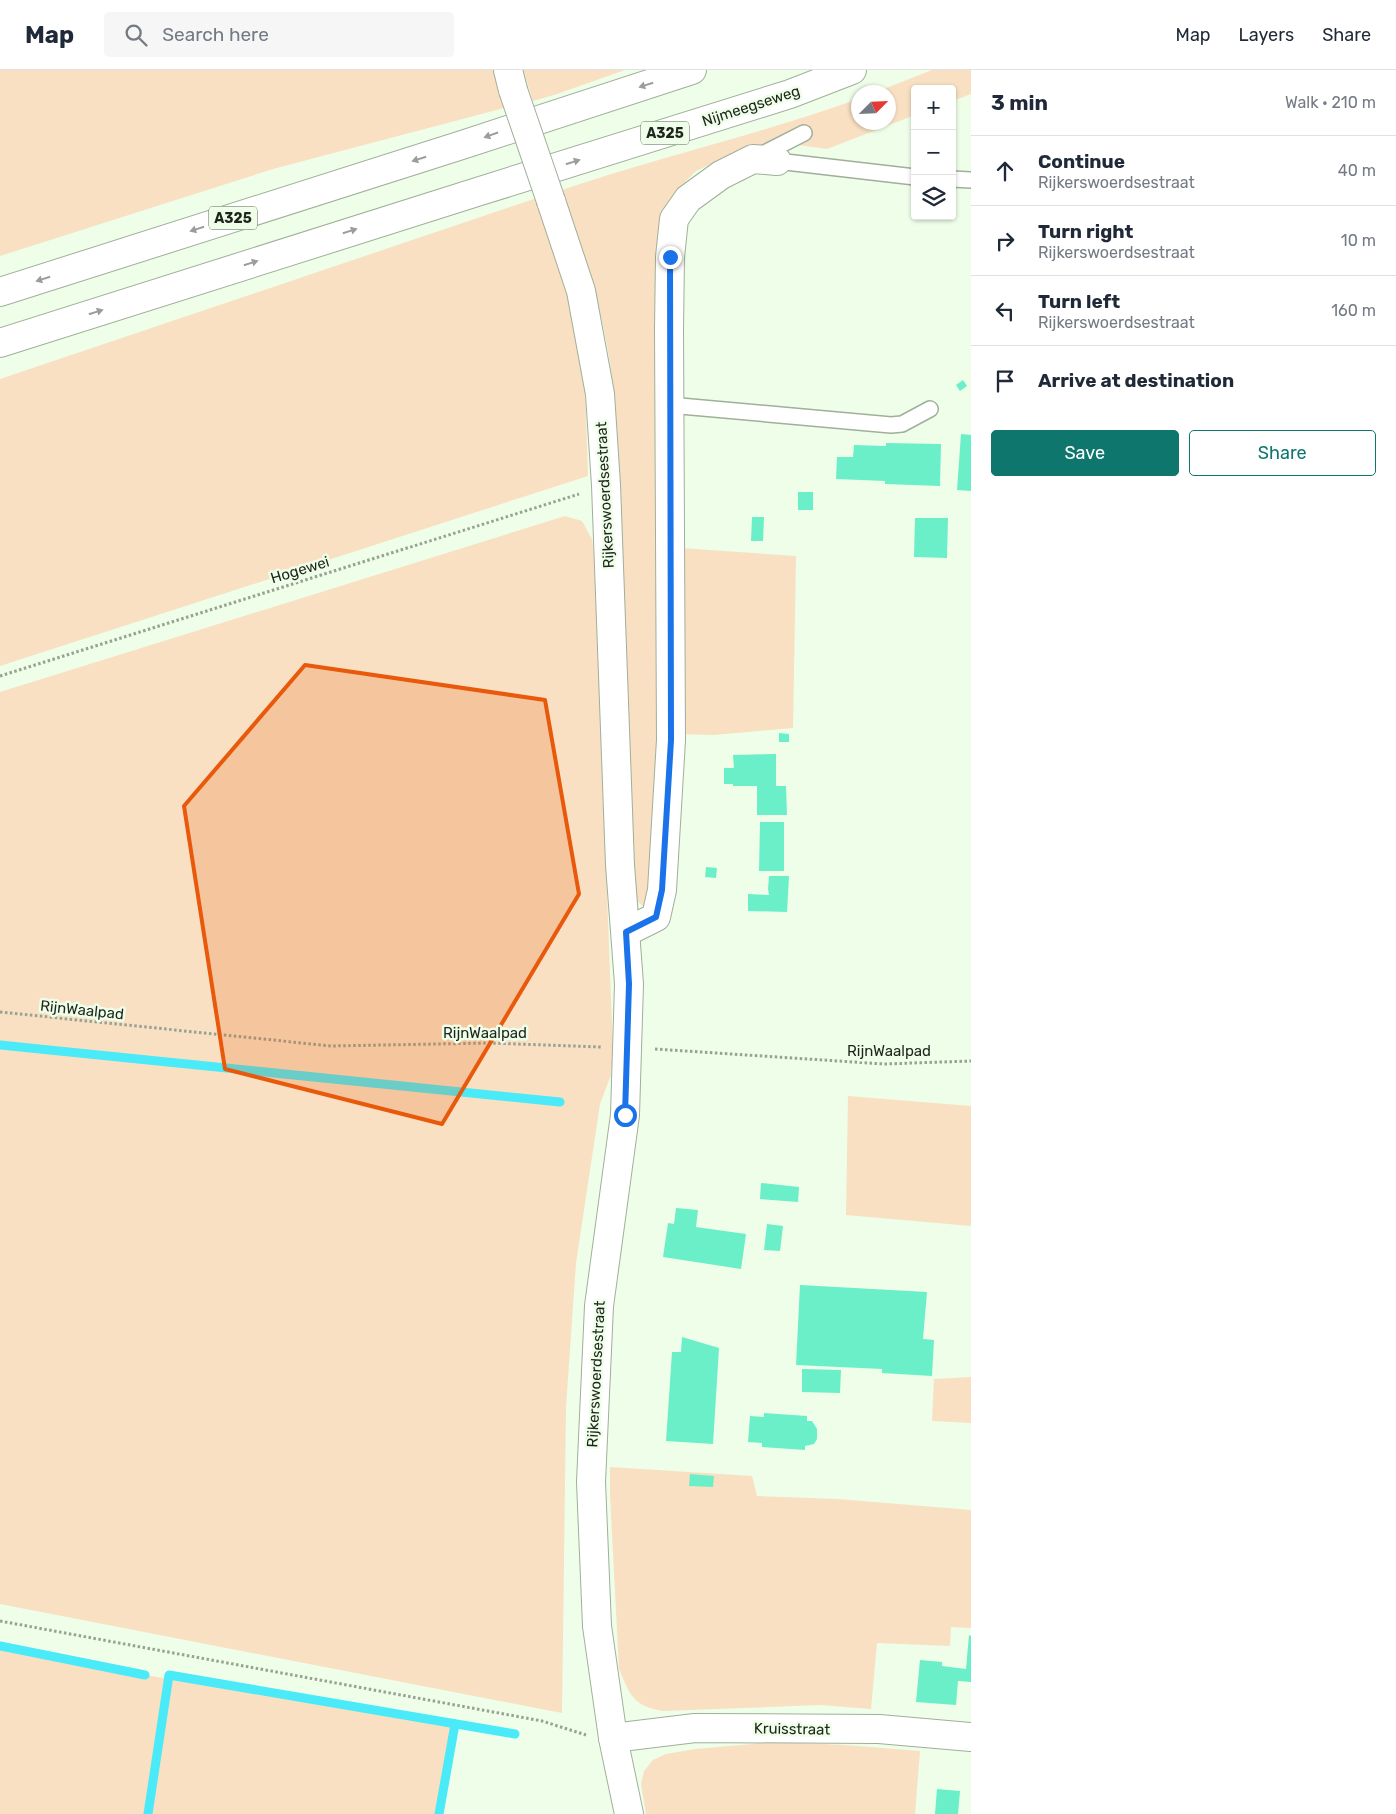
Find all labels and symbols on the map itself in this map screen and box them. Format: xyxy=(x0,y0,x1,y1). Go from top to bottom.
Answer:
one-way arrow xyxy=(638,81,653,89)
street label: Nijmeegseweg xyxy=(700,82,802,130)
north arrow xyxy=(851,85,896,130)
road number: A325 xyxy=(641,122,689,144)
one-way arrow xyxy=(484,132,499,139)
one-way arrow xyxy=(411,155,426,163)
one-way arrow xyxy=(566,157,581,165)
road number: A325 xyxy=(209,206,257,230)
one-way arrow xyxy=(190,226,205,234)
one-way arrow xyxy=(343,227,358,235)
route end xyxy=(659,246,682,269)
one-way arrow xyxy=(244,258,259,266)
one-way arrow xyxy=(35,275,50,283)
one-way arrow xyxy=(89,308,104,315)
street label: Rijkerswoerdsestraat xyxy=(592,421,618,569)
street label: Hogewei xyxy=(269,553,331,587)
street label: RijnWaalpad xyxy=(39,997,125,1023)
street label: RijnWaalpad xyxy=(443,1024,527,1042)
street label: RijnWaalpad xyxy=(847,1042,931,1060)
route start xyxy=(614,1104,637,1127)
street label: Rijkerswoerdsestraat xyxy=(583,1300,609,1448)
street label: Kruisstraat xyxy=(754,1719,831,1739)

